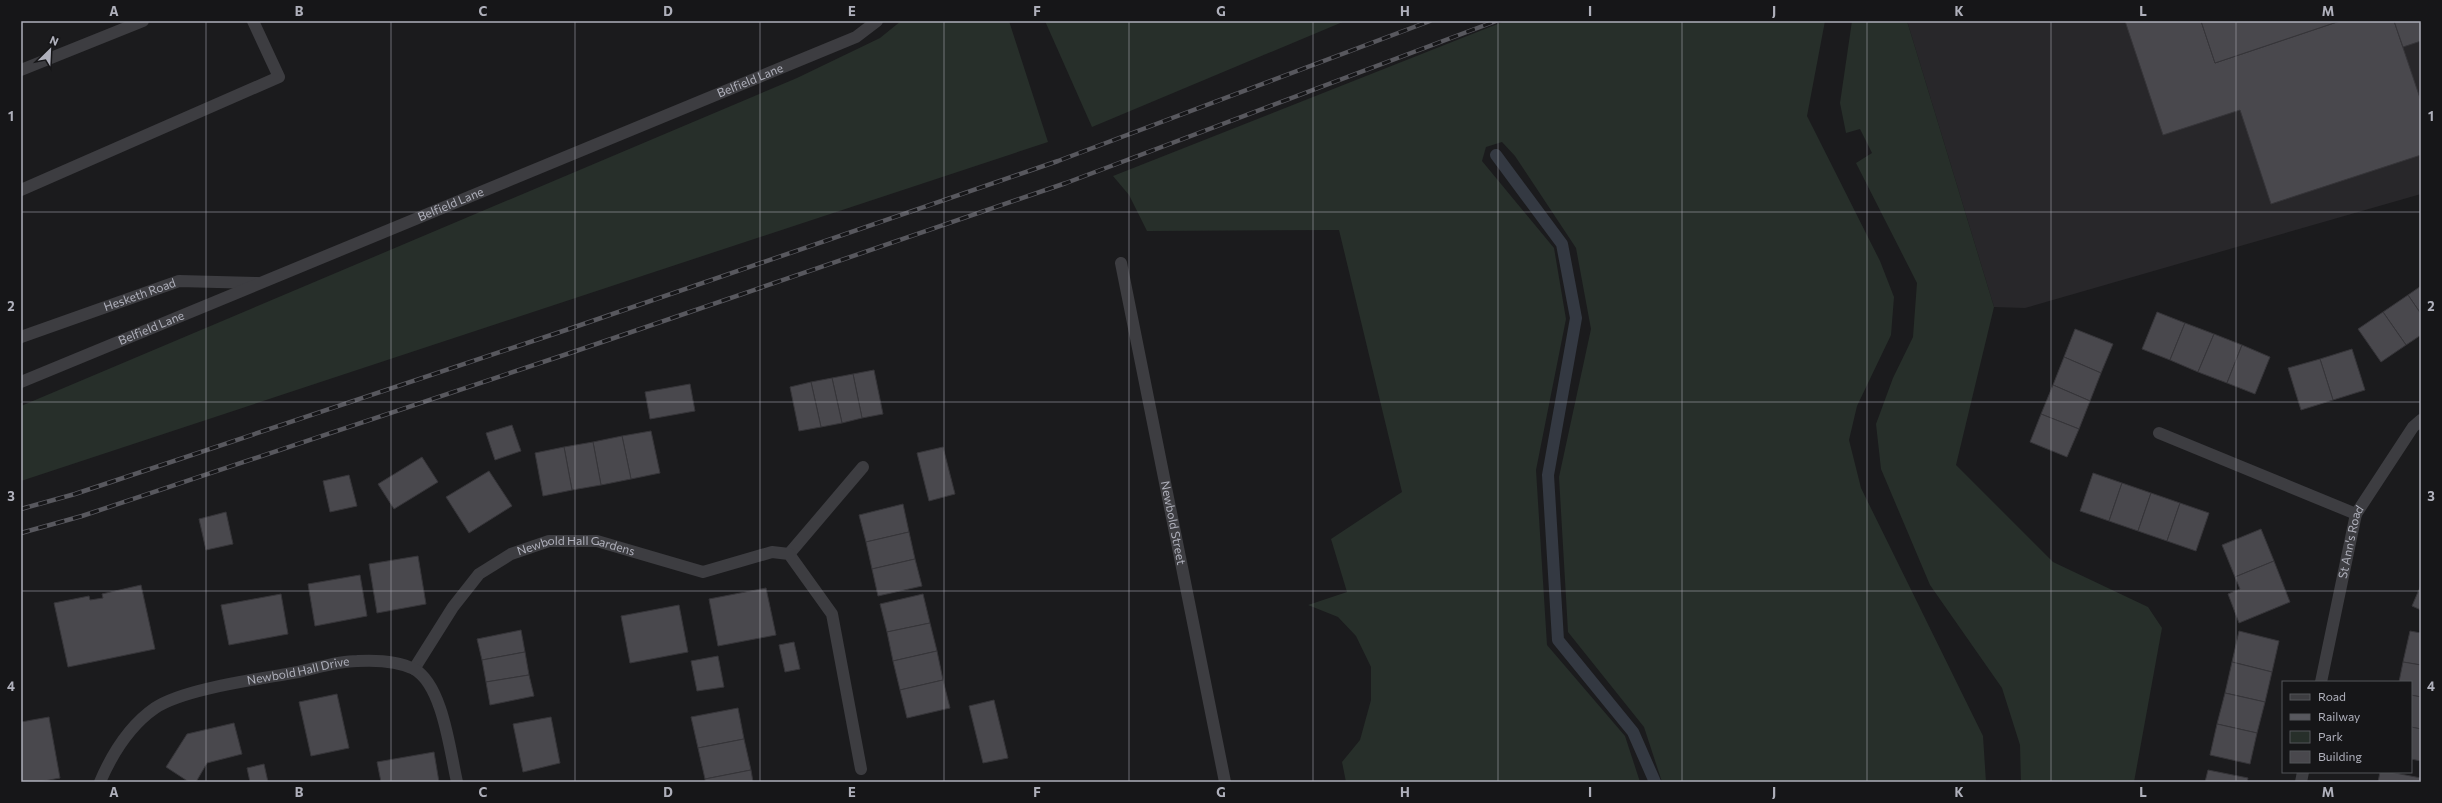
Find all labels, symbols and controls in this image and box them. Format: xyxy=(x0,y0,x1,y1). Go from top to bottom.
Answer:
text: A xyxy=(109,3,119,19)
text: B xyxy=(295,3,304,19)
text: C xyxy=(479,3,488,19)
text: D xyxy=(663,3,673,19)
text: E xyxy=(848,3,856,19)
text: F xyxy=(1033,3,1041,19)
text: G xyxy=(1216,3,1226,19)
text: H xyxy=(1400,3,1410,19)
text: I xyxy=(1588,3,1592,19)
text: J xyxy=(1772,3,1776,19)
text: K xyxy=(1954,3,1964,19)
text: L xyxy=(2139,3,2147,19)
text: M xyxy=(2322,3,2334,19)
north arrow xyxy=(30,30,70,70)
text: N xyxy=(48,33,61,48)
street label: Belfield Lane xyxy=(715,60,785,100)
text: 1 xyxy=(8,108,14,124)
text: 1 xyxy=(2428,108,2434,124)
street label: Belfield Lane xyxy=(415,184,485,223)
street label: Hesketh Road xyxy=(102,275,177,313)
text: 2 xyxy=(7,298,15,314)
text: 2 xyxy=(2427,298,2435,314)
street label: Belfield Lane xyxy=(116,307,186,347)
street label: Newbold Street xyxy=(1159,479,1189,566)
text: 3 xyxy=(7,488,15,504)
text: 3 xyxy=(2427,488,2435,504)
street label: St Ann's Road xyxy=(2335,502,2366,580)
street label: Newbold Hall Gardens xyxy=(515,533,637,558)
street label: Newbold Hall Drive xyxy=(246,653,350,687)
text: 4 xyxy=(7,678,15,694)
text: 4 xyxy=(2427,678,2435,694)
legend xyxy=(2282,681,2412,773)
text: Road xyxy=(2318,689,2346,703)
text: Railway xyxy=(2318,709,2360,723)
text: Park xyxy=(2318,729,2344,743)
text: Building xyxy=(2318,749,2362,763)
text: A xyxy=(109,784,119,800)
text: B xyxy=(295,784,304,800)
text: C xyxy=(479,784,488,800)
text: D xyxy=(663,784,673,800)
text: E xyxy=(848,784,856,800)
text: F xyxy=(1033,784,1041,800)
text: G xyxy=(1216,784,1226,800)
text: H xyxy=(1400,784,1410,800)
text: I xyxy=(1588,784,1592,800)
text: J xyxy=(1772,784,1776,800)
text: K xyxy=(1954,784,1964,800)
text: L xyxy=(2139,784,2147,800)
text: M xyxy=(2322,784,2334,800)

